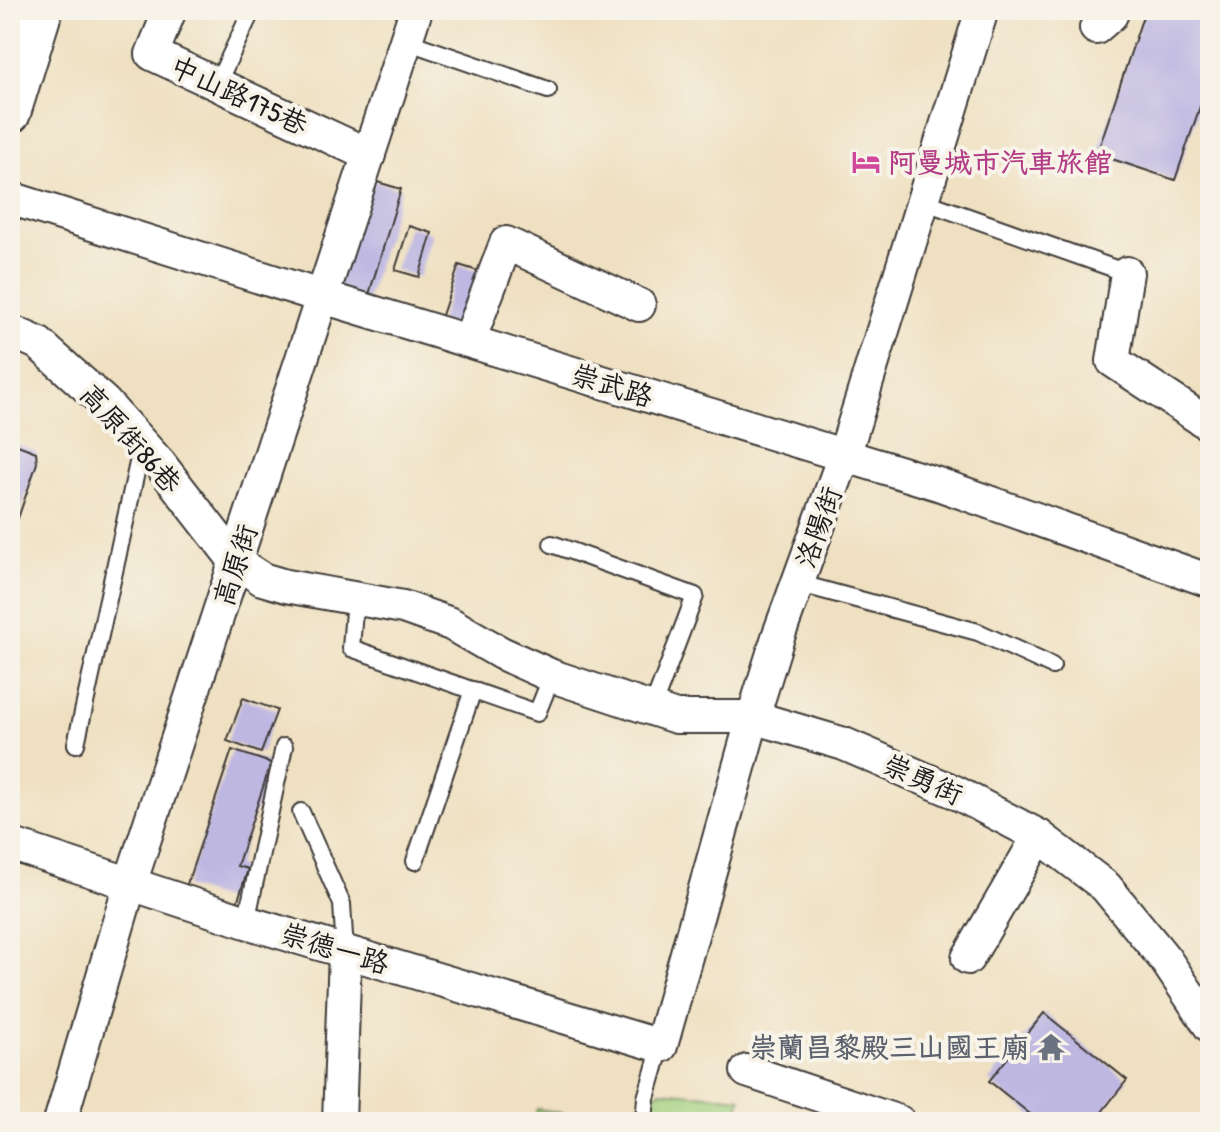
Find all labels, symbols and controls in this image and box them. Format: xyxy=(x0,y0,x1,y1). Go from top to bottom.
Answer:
street label: 中山路175巷 xyxy=(164,47,315,144)
place label: 阿曼城市汽車旅館 xyxy=(888,143,1112,181)
hotel icon: 阿曼城市汽車旅館 xyxy=(851,147,881,177)
street label: 崇武路 xyxy=(566,355,658,415)
street label: 高原街86巷 xyxy=(72,375,191,502)
street label: 洛陽街 xyxy=(786,481,850,573)
street label: 高原街 xyxy=(204,519,266,611)
street label: 崇勇街 xyxy=(877,745,969,813)
street label: 崇德一路 xyxy=(276,913,394,983)
place label: 崇蘭昌黎殿三山國王廟 xyxy=(749,1028,1029,1066)
temple icon: 崇蘭昌黎殿三山國王廟 xyxy=(1036,1032,1066,1062)

